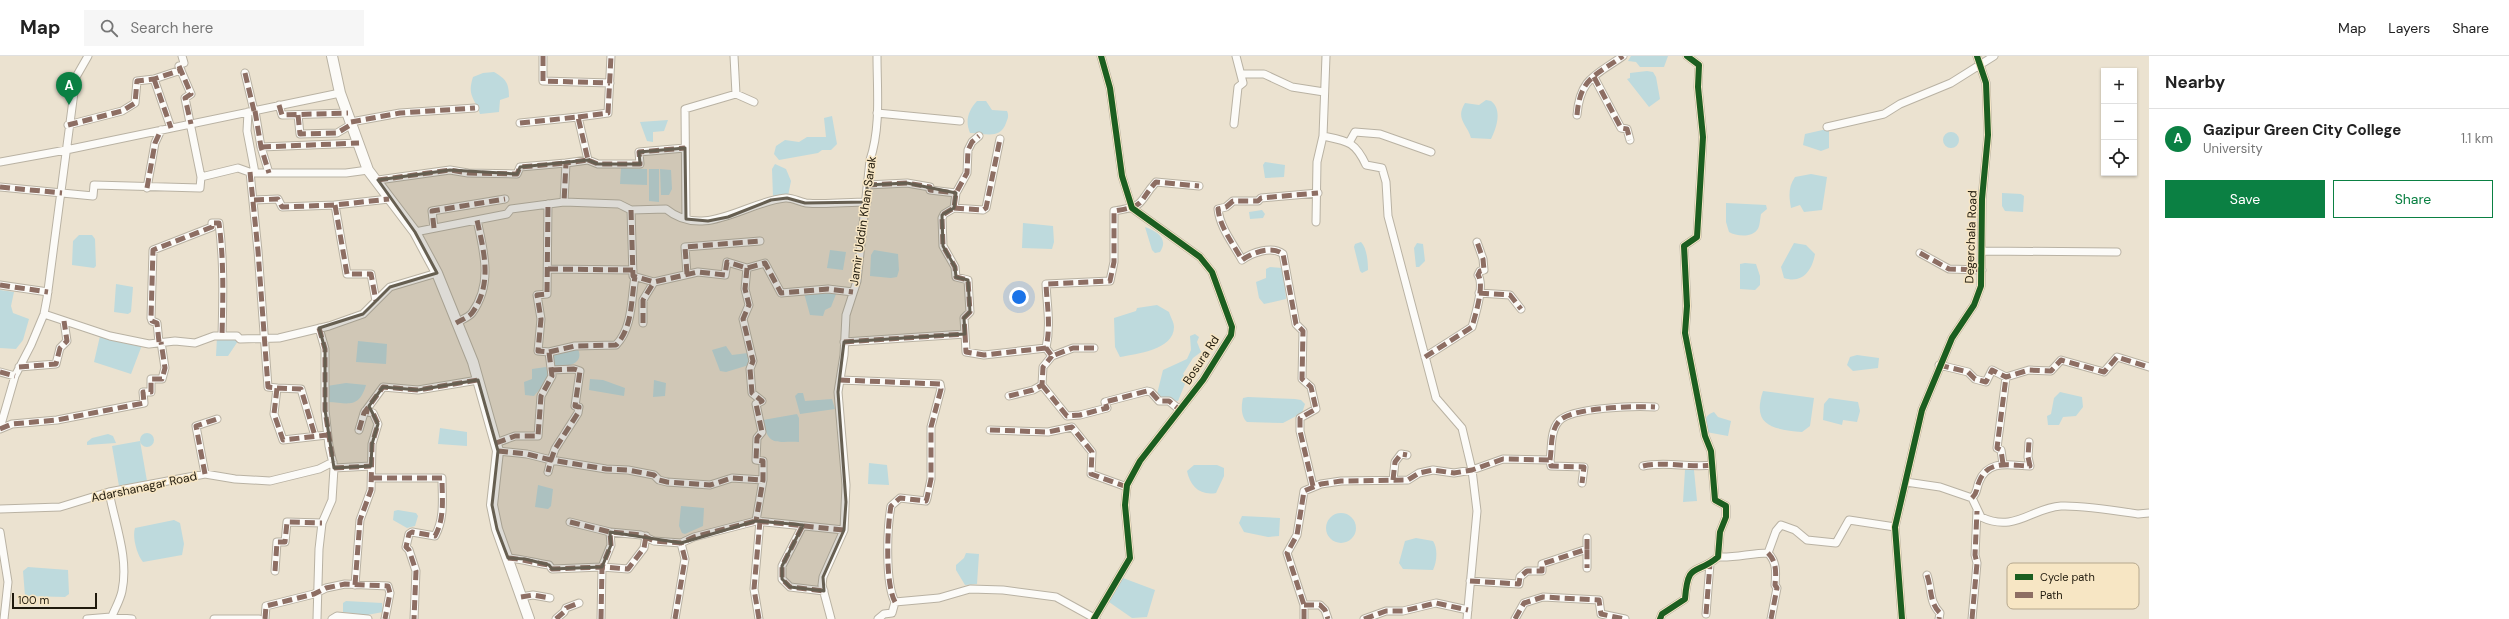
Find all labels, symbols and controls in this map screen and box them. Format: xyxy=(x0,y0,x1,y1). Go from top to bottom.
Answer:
search box xyxy=(84,10,364,46)
text: Map xyxy=(20,15,60,40)
icon: search xyxy=(98,17,120,39)
text: Search here xyxy=(130,18,213,38)
text: Map xyxy=(2338,19,2366,37)
text: Layers xyxy=(2388,19,2430,37)
text: Share xyxy=(2452,19,2489,37)
map controls xyxy=(2101,68,2137,176)
button: + xyxy=(2101,68,2137,104)
text: Nearby xyxy=(2165,71,2225,93)
pin: A xyxy=(56,72,82,105)
button: − xyxy=(2101,104,2137,140)
text: Gazipur Green City College xyxy=(2203,120,2401,140)
text: A xyxy=(2173,130,2183,147)
text: 1.1 km xyxy=(2461,130,2493,147)
button: locate xyxy=(2101,140,2137,176)
text: University xyxy=(2203,140,2263,157)
street label: Jamir Uddin Khan Sarak xyxy=(846,155,880,287)
button: Save xyxy=(2165,180,2325,218)
button: Share xyxy=(2333,180,2493,218)
street label: Degerchala Road xyxy=(1961,190,1981,284)
your location xyxy=(1009,287,1029,307)
street label: Bosura Rd xyxy=(1179,332,1223,388)
street label: Adarshanagar Road xyxy=(90,468,198,506)
legend xyxy=(2007,563,2139,609)
text: Cycle path xyxy=(2040,570,2095,584)
text: Path xyxy=(2040,588,2063,602)
scale bar xyxy=(12,591,97,610)
text: 100 m xyxy=(18,593,49,607)

